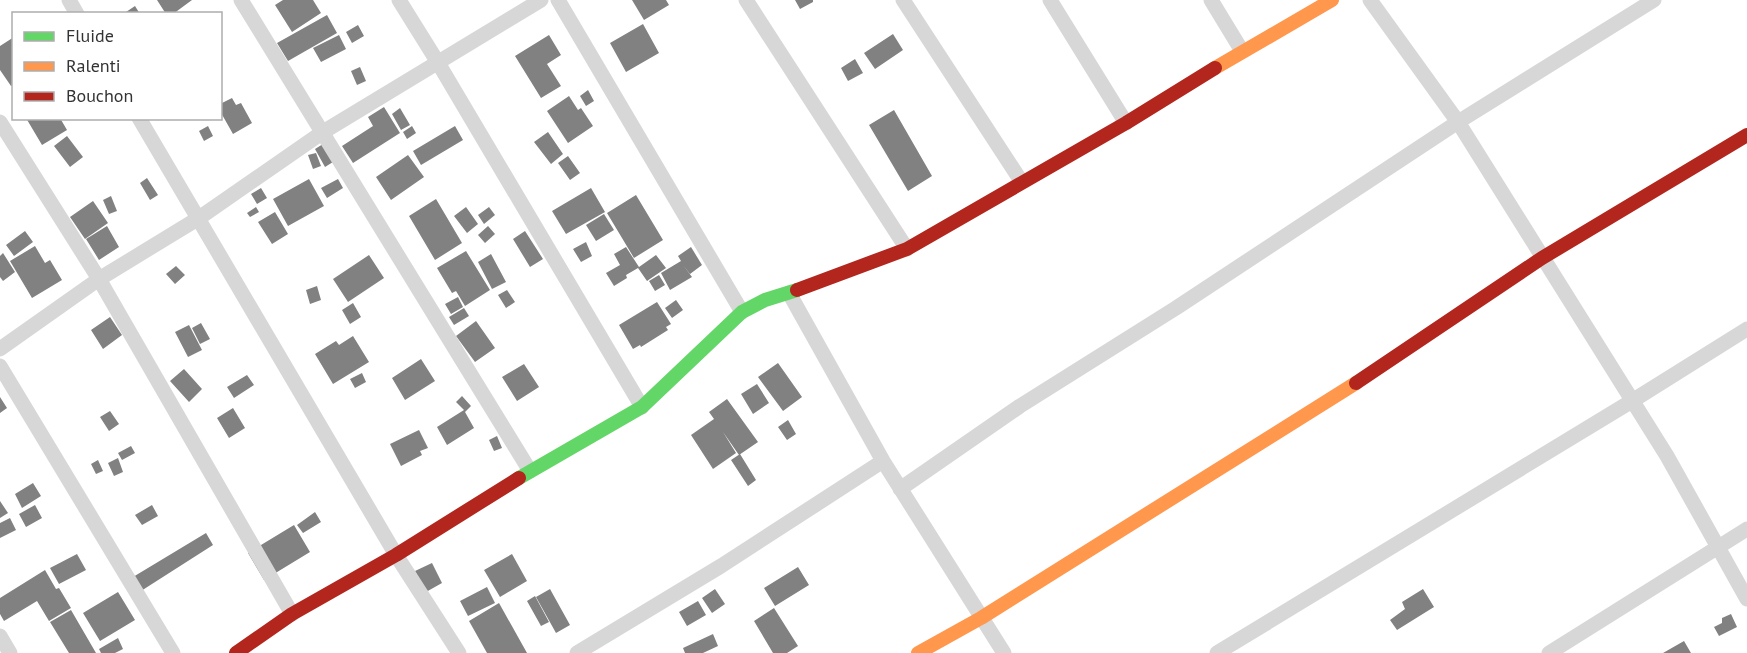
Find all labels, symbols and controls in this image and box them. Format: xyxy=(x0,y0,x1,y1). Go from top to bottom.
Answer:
legend xyxy=(12,12,222,120)
text: Fluide xyxy=(66,24,114,47)
text: Ralenti xyxy=(66,54,121,77)
text: Bouchon xyxy=(66,84,133,107)

